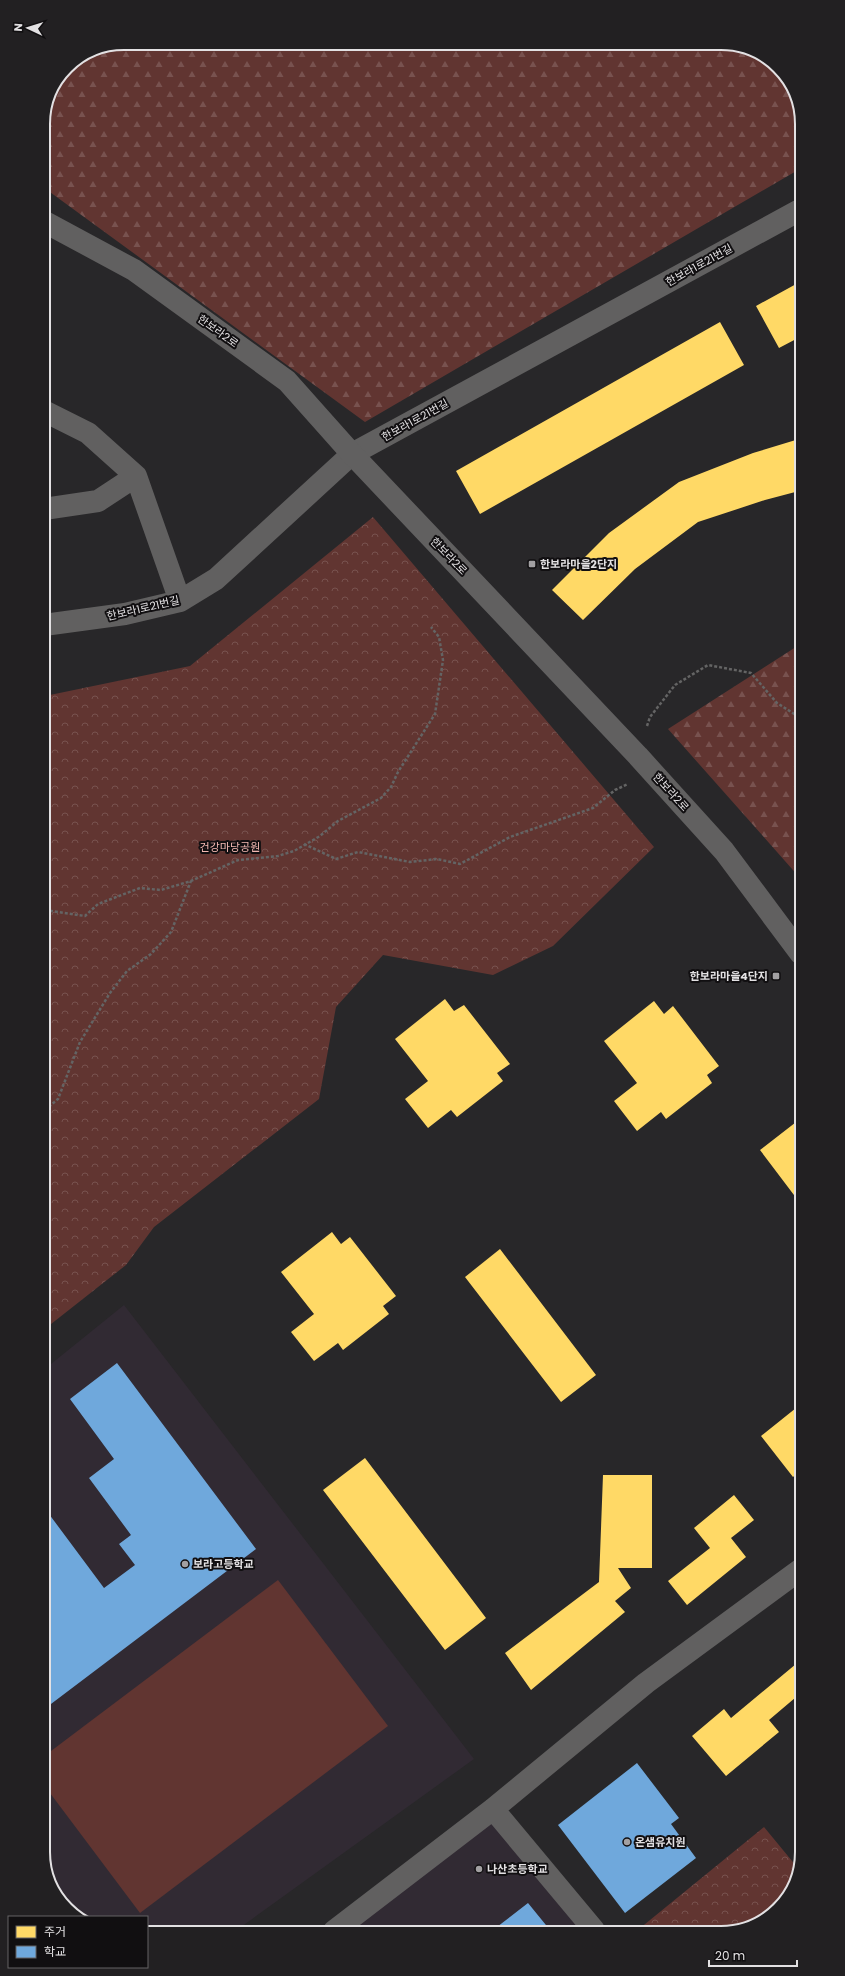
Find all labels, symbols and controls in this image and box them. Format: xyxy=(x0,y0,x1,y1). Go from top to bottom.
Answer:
north arrow xyxy=(8,8,48,48)
text: N xyxy=(10,23,26,32)
street label: 한보라1로21번길 xyxy=(663,240,735,290)
street label: 한보라2로 xyxy=(194,311,242,351)
street label: 한보라1로21번길 xyxy=(379,395,451,445)
street label: 한보라2로 xyxy=(427,534,471,578)
place label: 한보라마을2단지 xyxy=(540,556,617,572)
marker: 한보라마을2단지 xyxy=(527,559,537,569)
street label: 한보라1로21번길 xyxy=(105,592,181,624)
street label: 한보라2로 xyxy=(649,769,693,815)
park label: 건강마당공원 xyxy=(200,839,260,855)
place label: 한보라마을4단지 xyxy=(690,968,768,984)
marker: 한보라마을4단지 xyxy=(771,971,781,981)
place label: 보라고등학교 xyxy=(193,1556,254,1572)
marker: 보라고등학교 xyxy=(180,1559,190,1569)
place label: 온샘유치원 xyxy=(635,1834,686,1850)
marker: 온샘유치원 xyxy=(622,1837,632,1847)
place label: 나산초등학교 xyxy=(487,1861,548,1877)
marker: 나산초등학교 xyxy=(474,1864,484,1874)
legend xyxy=(8,1916,148,1968)
text: 주거 xyxy=(44,1923,66,1940)
scale bar xyxy=(709,1942,797,1968)
text: 학교 xyxy=(44,1943,66,1960)
text: 20 m xyxy=(715,1947,745,1964)

